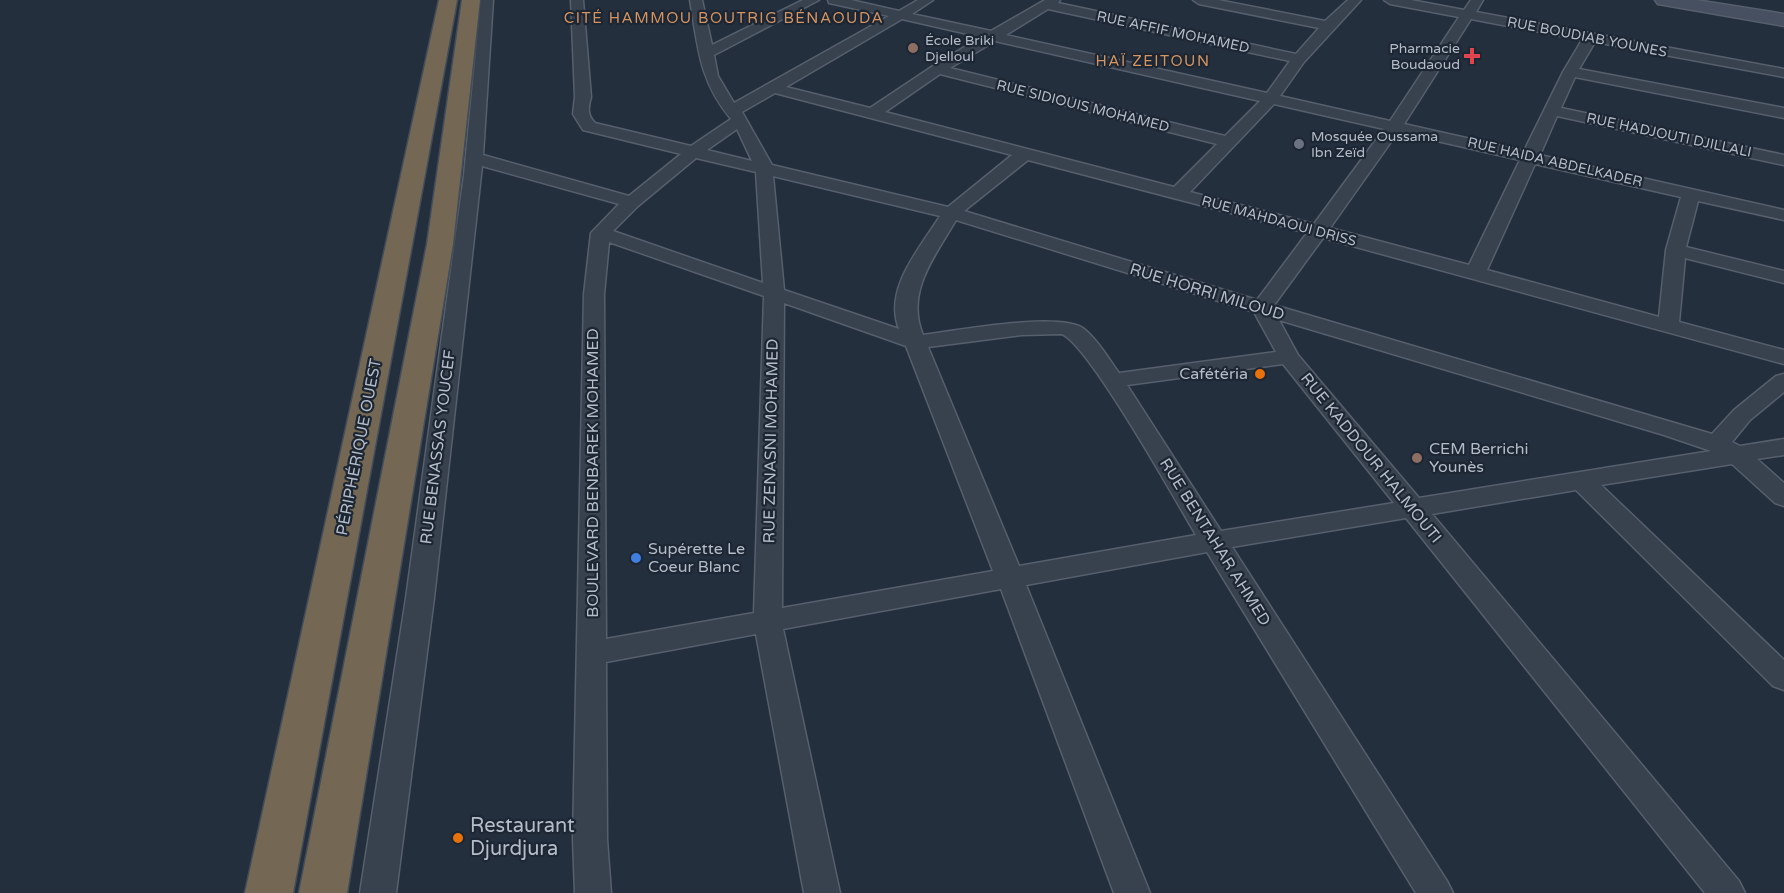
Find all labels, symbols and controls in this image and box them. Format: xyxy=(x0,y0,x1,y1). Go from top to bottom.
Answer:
street label: RUE AFFIF MOHAMED xyxy=(1095,8,1251,56)
district label: CITÉ HAMMOU BOUTRIG BÉNAOUDA xyxy=(564,9,884,27)
street label: RUE BOUDIAB YOUNES xyxy=(1506,13,1669,61)
place label: École Briki Djelloul xyxy=(925,32,994,65)
place label: Pharmacie Boudaoud xyxy=(1389,40,1460,73)
marker: École Briki Djelloul xyxy=(906,41,920,55)
marker: Pharmacie Boudaoud xyxy=(1465,49,1479,63)
district label: HAÏ ZEITOUN xyxy=(1096,52,1210,70)
street label: RUE SIDIOUIS MOHAMED xyxy=(995,76,1171,136)
street label: RUE HADJOUTI DJILLALI xyxy=(1585,109,1753,161)
place label: Mosquée Oussama Ibn Zeïd xyxy=(1311,128,1438,161)
street label: RUE HAIDA ABDELKADER xyxy=(1466,134,1644,190)
marker: Mosquée Oussama Ibn Zeïd xyxy=(1292,137,1306,151)
street label: RUE MAHDAOUI DRISS xyxy=(1200,192,1359,250)
street label: RUE HORRI MILOUD xyxy=(1127,259,1287,325)
street label: BOULEVARD BENBAREK MOHAMED xyxy=(583,328,603,618)
street label: RUE ZENASNI MOHAMED xyxy=(759,339,783,543)
street label: RUE BENASSAS YOUCEF xyxy=(416,348,460,545)
street label: PÉRIPHÉRIQUE OUEST xyxy=(332,357,386,537)
place label: Cafétéria xyxy=(1179,364,1248,384)
marker: Cafétéria xyxy=(1253,367,1267,381)
street label: RUE KADDOUR HALMOUTI xyxy=(1296,369,1446,547)
place label: CEM Berrichi Younès xyxy=(1429,439,1529,477)
marker: CEM Berrichi Younès xyxy=(1410,451,1424,465)
street label: RUE BENTAHAR AHMED xyxy=(1155,454,1275,630)
place label: Supérette Le Coeur Blanc xyxy=(648,539,745,577)
marker: Supérette Le Coeur Blanc xyxy=(629,551,643,565)
place label: Restaurant Djurdjura xyxy=(470,814,575,861)
marker: Restaurant Djurdjura xyxy=(451,831,465,845)

